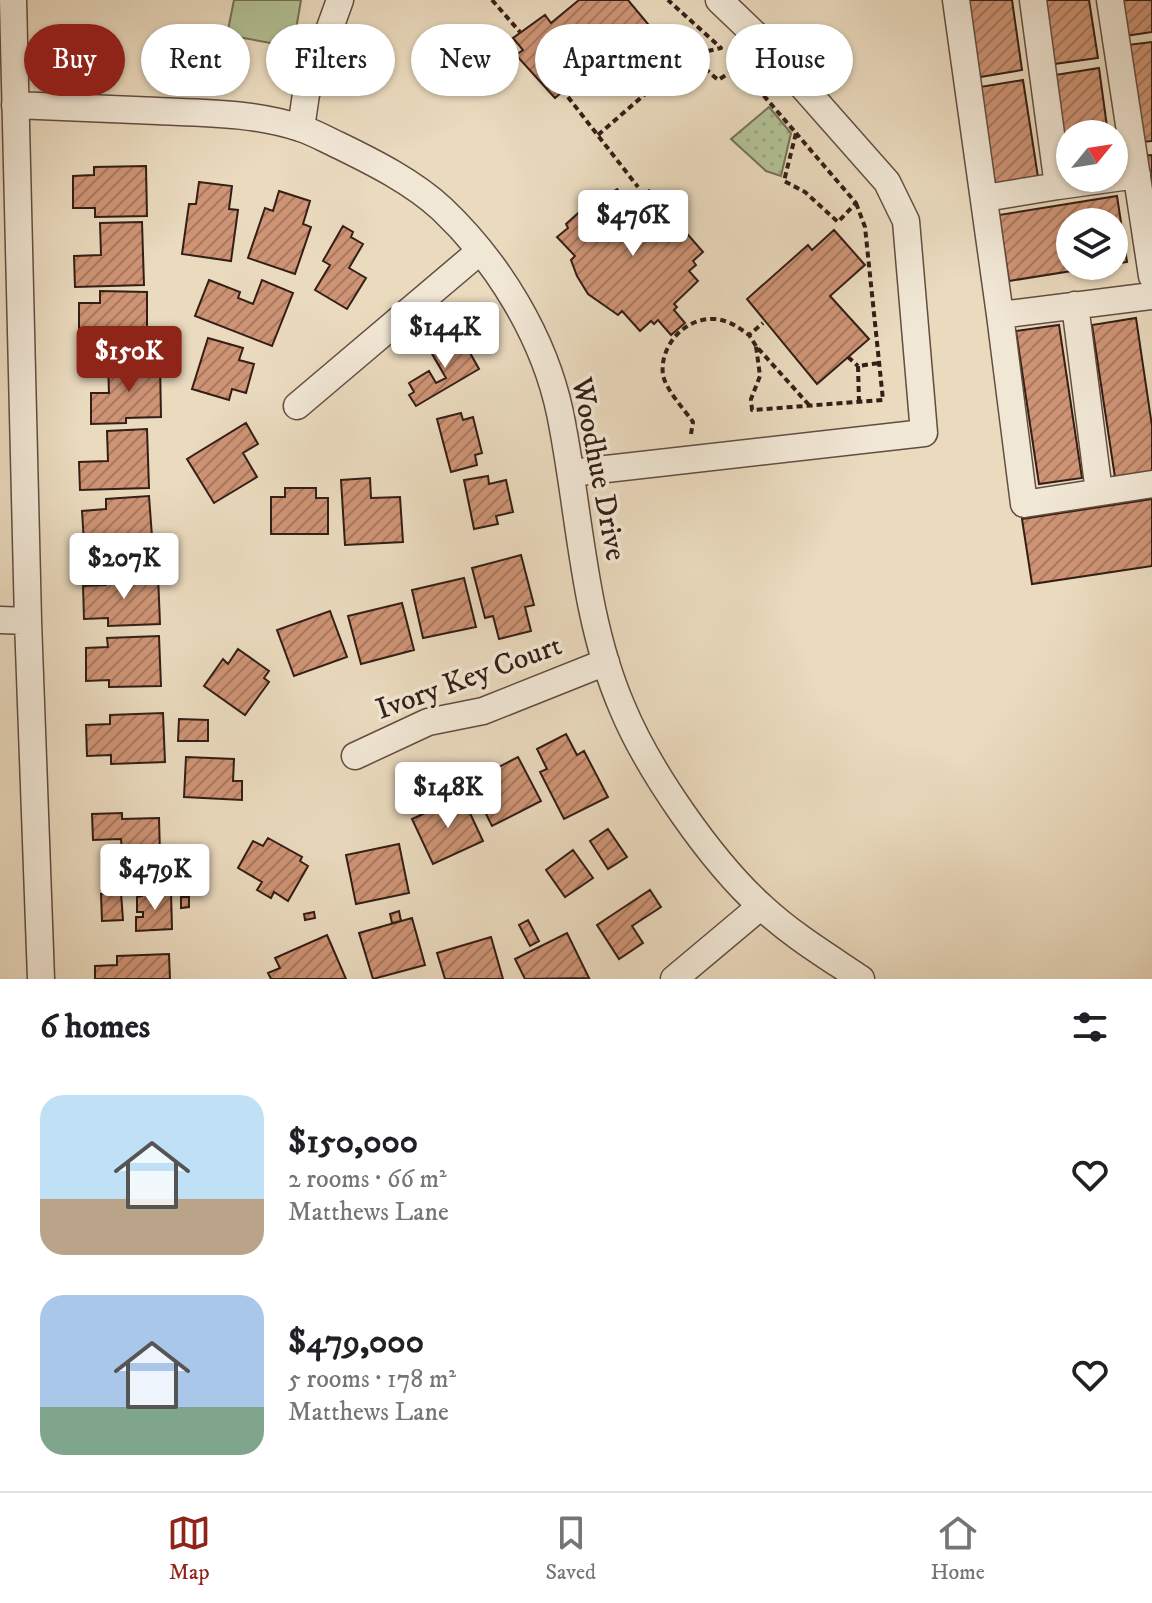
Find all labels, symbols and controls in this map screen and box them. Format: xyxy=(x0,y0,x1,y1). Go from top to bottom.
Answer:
chip: Buy xyxy=(24,24,125,96)
chip: Rent xyxy=(141,24,250,96)
chip: Filters xyxy=(266,24,395,96)
chip: New xyxy=(411,24,519,96)
chip: Apartment xyxy=(535,24,710,96)
chip: House xyxy=(726,24,853,96)
north arrow xyxy=(1056,120,1128,192)
map controls xyxy=(1056,120,1128,280)
pin: $476K xyxy=(577,190,689,258)
text: $476K xyxy=(596,199,670,232)
button: layers xyxy=(1056,208,1128,280)
pin: $144K xyxy=(389,302,501,370)
text: $144K xyxy=(409,311,481,344)
pin: $150K xyxy=(73,326,185,394)
text: $150K xyxy=(95,335,163,368)
street label: Woodhue Drive xyxy=(562,373,634,564)
pin: $207K xyxy=(68,533,180,601)
text: $207K xyxy=(88,542,160,575)
street label: Ivory Key Court xyxy=(371,627,567,729)
pin: $148K xyxy=(392,762,504,830)
text: $148K xyxy=(413,771,483,804)
pin: $479K xyxy=(99,844,211,912)
text: $479K xyxy=(118,853,192,886)
icon: filters xyxy=(1068,1005,1112,1049)
text: 6 homes xyxy=(40,1006,150,1048)
text: $150,000 xyxy=(288,1121,418,1163)
icon: home xyxy=(104,1127,200,1223)
icon: heart xyxy=(1068,1153,1112,1197)
text: 2 rooms · 66 m² xyxy=(288,1163,447,1196)
text: Matthews Lane xyxy=(288,1196,449,1229)
text: $479,000 xyxy=(288,1321,424,1363)
icon: home xyxy=(104,1327,200,1423)
icon: heart xyxy=(1068,1353,1112,1397)
text: 5 rooms · 178 m² xyxy=(288,1363,456,1396)
text: Matthews Lane xyxy=(288,1396,449,1429)
tab: Map xyxy=(167,1511,211,1586)
tab: Saved xyxy=(546,1511,596,1586)
tab: Home xyxy=(930,1511,985,1586)

